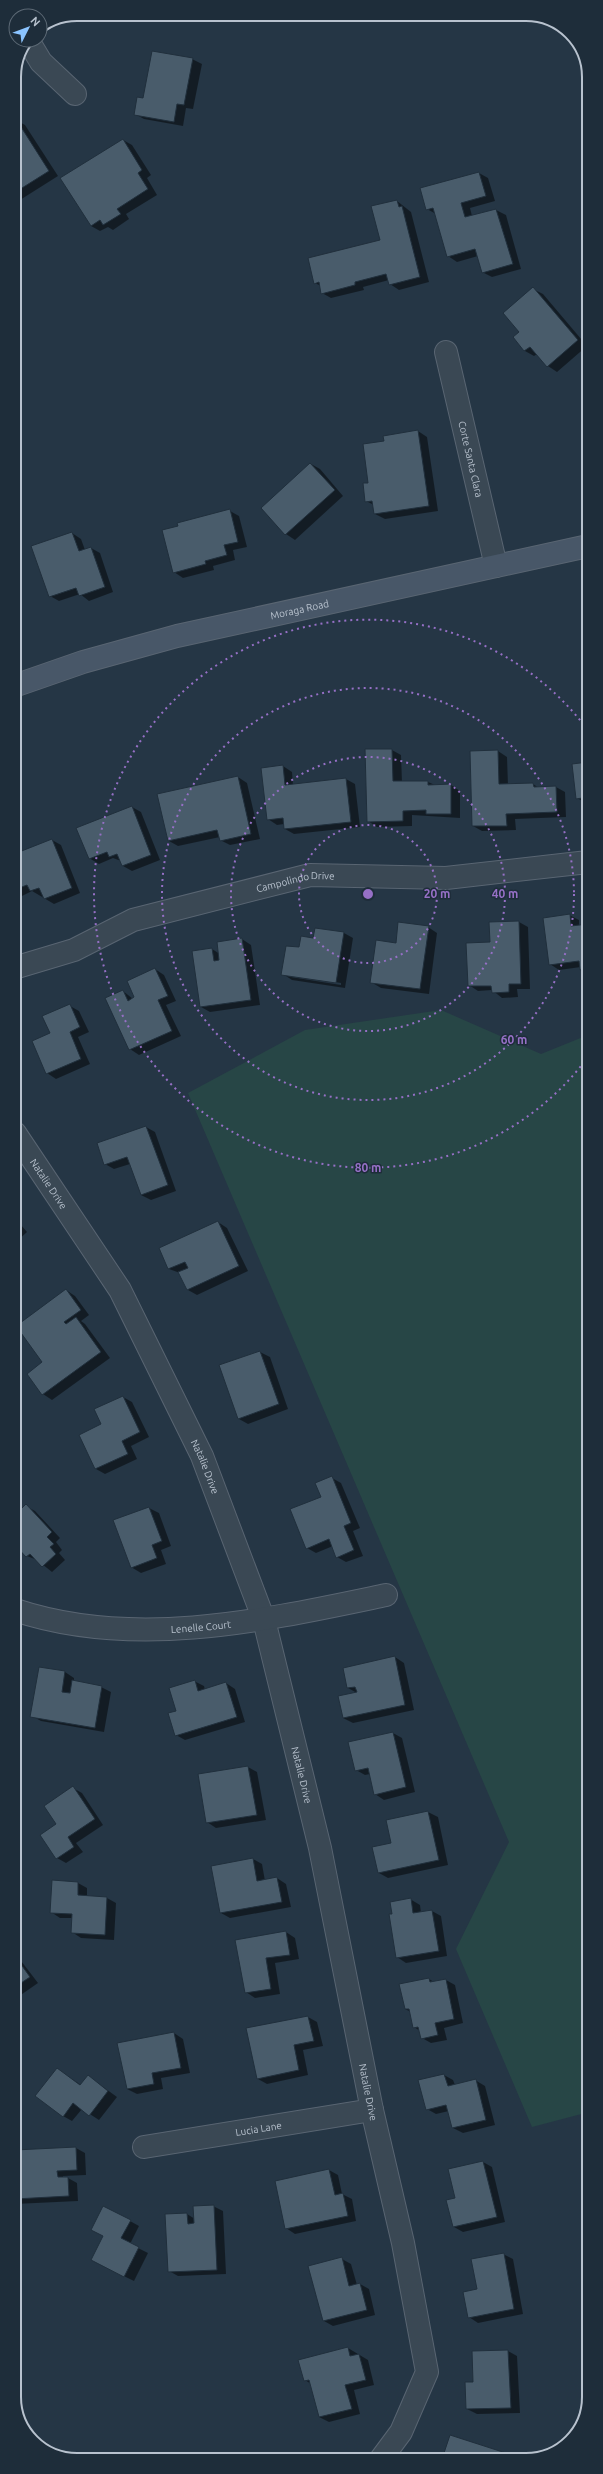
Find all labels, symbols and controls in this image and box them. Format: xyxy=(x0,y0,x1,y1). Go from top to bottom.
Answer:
north arrow xyxy=(8,8,48,48)
text: N xyxy=(28,14,43,28)
street label: Corte Santa Clara xyxy=(456,420,485,498)
street label: Moraga Road xyxy=(269,598,330,621)
street label: Campolindo Drive xyxy=(255,870,335,894)
centre of rings xyxy=(361,887,375,901)
text: 20 m xyxy=(424,887,450,900)
text: 40 m xyxy=(492,887,518,900)
text: 60 m xyxy=(501,1033,527,1046)
street label: Natalie Drive xyxy=(28,1157,69,1211)
text: 80 m xyxy=(355,1161,381,1174)
street label: Natalie Drive xyxy=(189,1438,221,1495)
street label: Lenelle Court xyxy=(171,1619,232,1635)
street label: Natalie Drive xyxy=(289,1746,314,1805)
street label: Natalie Drive xyxy=(357,2063,379,2122)
street label: Lucia Lane xyxy=(235,2120,283,2138)

